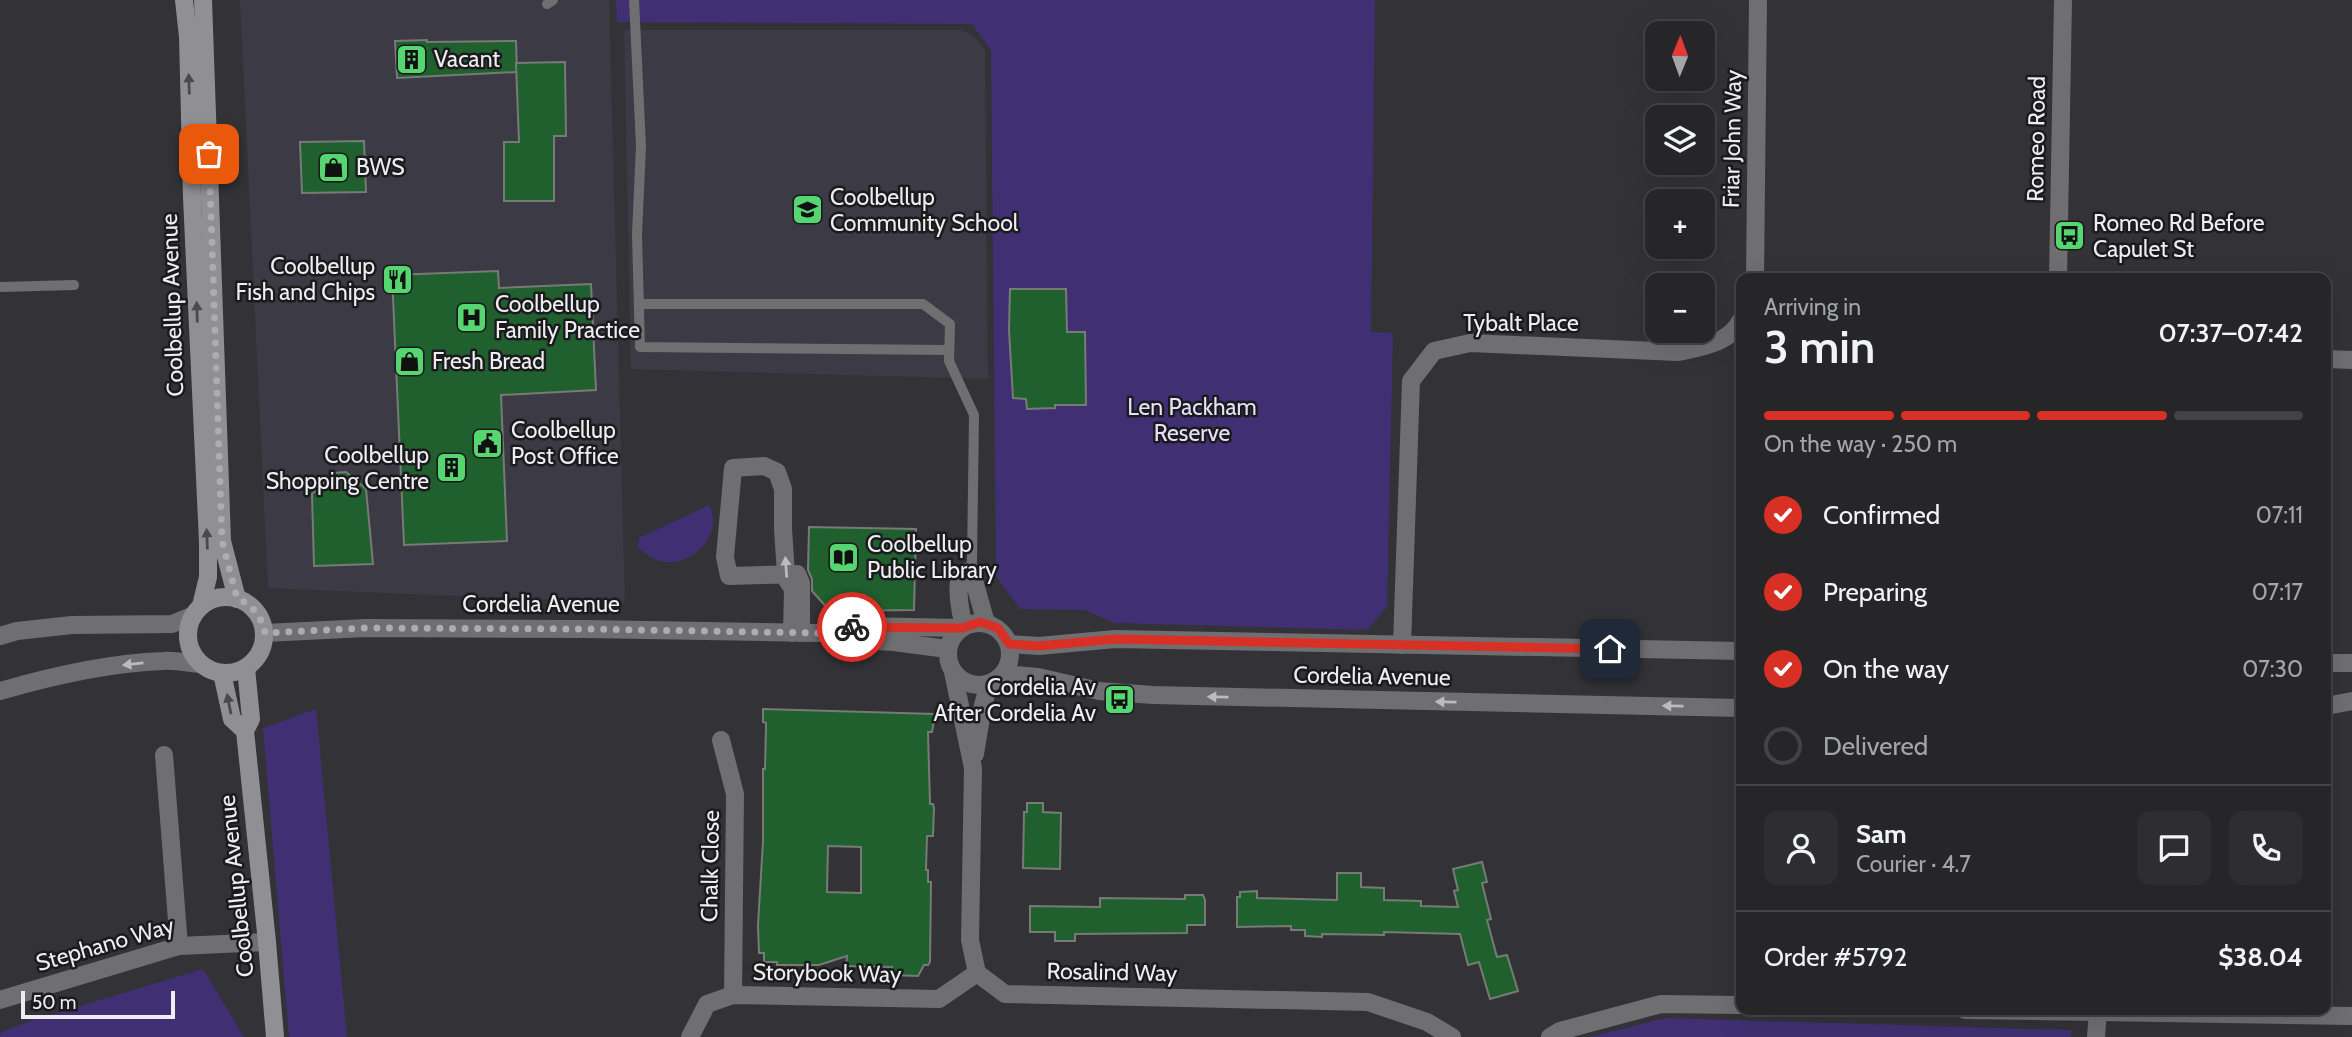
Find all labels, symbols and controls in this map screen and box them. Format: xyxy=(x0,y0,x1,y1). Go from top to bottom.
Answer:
north arrow xyxy=(1645,21,1715,91)
map controls xyxy=(1645,21,1715,343)
building icon: Vacant xyxy=(394,42,428,76)
place label: Vacant xyxy=(434,45,500,73)
street label: Friar John Way xyxy=(1717,69,1747,208)
one-way arrow xyxy=(184,73,195,95)
street label: Romeo Road xyxy=(2021,76,2051,202)
button: layers xyxy=(1645,105,1715,175)
pin xyxy=(179,124,239,184)
icon: bag xyxy=(190,135,228,173)
shop icon: BWS xyxy=(316,150,350,184)
place label: BWS xyxy=(356,153,405,181)
place label: Coolbellup Community School xyxy=(830,183,1019,237)
button: + xyxy=(1645,189,1715,259)
school or university icon: Coolbellup Community School xyxy=(790,193,824,227)
place label: Romeo Rd Before Capulet St xyxy=(2093,209,2265,263)
street label: Coolbellup Avenue xyxy=(155,213,189,397)
bus stop icon: Romeo Rd Before Capulet St xyxy=(2053,219,2087,253)
place label: Coolbellup Fish and Chips xyxy=(235,252,375,306)
restaurant icon: Coolbellup Fish and Chips xyxy=(381,262,415,296)
button: − xyxy=(1645,273,1715,343)
place label: Coolbellup Family Practice xyxy=(495,290,640,344)
text: Arriving in xyxy=(1764,293,1861,321)
one-way arrow xyxy=(191,300,202,322)
hospital icon: Coolbellup Family Practice xyxy=(455,300,489,334)
street label: Tybalt Place xyxy=(1463,309,1579,337)
text: 07:37–07:42 xyxy=(2158,317,2303,349)
text: 3 min xyxy=(1764,319,1875,375)
shop icon: Fresh Bread xyxy=(392,344,426,378)
place label: Fresh Bread xyxy=(432,347,545,375)
park label: Len Packham Reserve xyxy=(1127,393,1257,447)
place label: Coolbellup Post Office xyxy=(511,416,619,470)
public building icon: Coolbellup Post Office xyxy=(471,426,505,460)
text: On the way · 250 m xyxy=(1764,430,1957,458)
place label: Coolbellup Shopping Centre xyxy=(266,441,429,495)
building icon: Coolbellup Shopping Centre xyxy=(435,451,469,485)
icon: check xyxy=(1764,496,1802,534)
text: Confirmed xyxy=(1823,499,1940,531)
text: 07:11 xyxy=(2256,501,2303,529)
one-way arrow xyxy=(202,528,213,550)
place label: Coolbellup Public Library xyxy=(867,530,997,584)
library icon: Coolbellup Public Library xyxy=(827,540,861,574)
one-way arrow xyxy=(780,556,791,578)
icon: check xyxy=(1764,573,1802,611)
text: Preparing xyxy=(1823,576,1927,608)
text: 07:17 xyxy=(2252,578,2303,606)
street label: Cordelia Avenue xyxy=(462,590,620,618)
courier xyxy=(817,592,887,662)
icon: bike xyxy=(833,608,871,646)
pin xyxy=(1580,619,1640,679)
icon: home xyxy=(1591,630,1629,668)
icon: check xyxy=(1764,650,1802,688)
text: On the way xyxy=(1823,653,1949,685)
text: 07:30 xyxy=(2242,655,2303,683)
one-way arrow xyxy=(122,659,144,670)
street label: Cordelia Avenue xyxy=(1293,661,1451,691)
place label: Cordelia Av After Cordelia Av xyxy=(933,673,1097,727)
bus stop icon: Cordelia Av After Cordelia Av xyxy=(1102,683,1136,717)
one-way arrow xyxy=(1207,691,1229,703)
one-way arrow xyxy=(224,693,235,715)
one-way arrow xyxy=(1434,696,1456,708)
one-way arrow xyxy=(1662,701,1684,712)
text: Delivered xyxy=(1823,730,1928,762)
street label: Coolbellup Avenue xyxy=(212,793,259,978)
street label: Chalk Close xyxy=(695,810,725,922)
button: person xyxy=(1764,811,1838,885)
button: chat xyxy=(2137,811,2211,885)
button: phone xyxy=(2229,811,2303,885)
text: Sam xyxy=(1856,818,1907,850)
text: Courier · 4.7 xyxy=(1856,850,1971,878)
street label: Stephano Way xyxy=(33,911,178,977)
text: Order #5792 xyxy=(1764,941,1907,973)
text: $38.04 xyxy=(2218,941,2303,973)
street label: Rosalind Way xyxy=(1046,957,1178,987)
street label: Storybook Way xyxy=(752,958,902,988)
scale bar xyxy=(21,988,175,1020)
text: 50 m xyxy=(32,991,76,1014)

